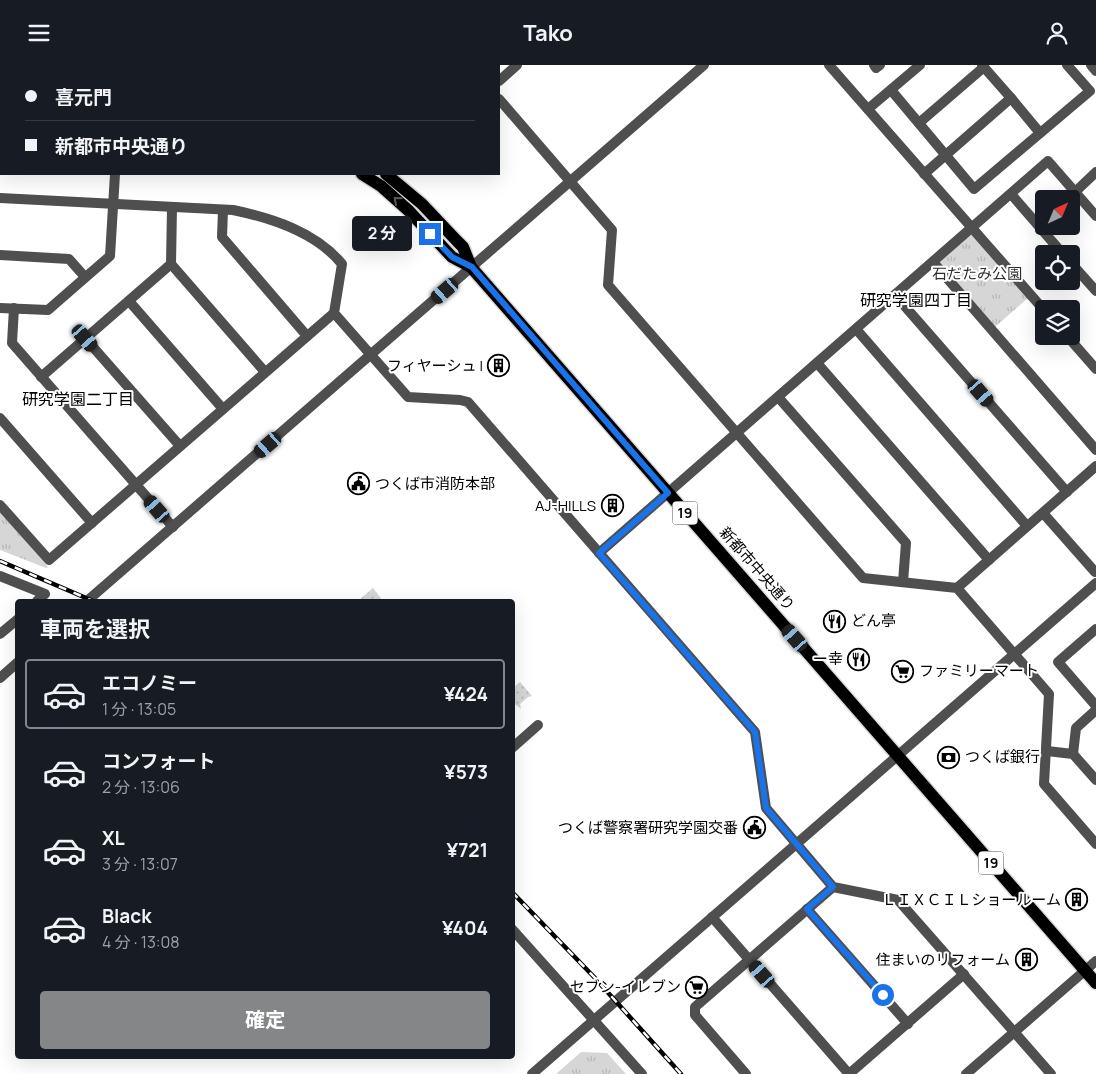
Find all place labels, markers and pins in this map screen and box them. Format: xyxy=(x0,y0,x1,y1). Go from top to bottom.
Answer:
building icon: フィヤーシュ I xyxy=(487,354,511,378)
place label: フィヤーシュ I xyxy=(387,355,483,376)
public building icon: つくば市消防本部 xyxy=(347,472,371,496)
place label: つくば市消防本部 xyxy=(375,473,495,494)
building icon: AJ-HILLS xyxy=(600,494,624,518)
place label: AJ-HILLS xyxy=(535,495,596,516)
restaurant icon: どん亭 xyxy=(823,609,847,633)
place label: どん亭 xyxy=(851,610,896,631)
restaurant icon: ー幸 xyxy=(847,647,871,671)
place label: ー幸 xyxy=(813,648,843,669)
supermarket icon: ファミリーマート xyxy=(891,659,915,683)
place label: ファミリーマート xyxy=(919,660,1039,681)
bank icon: つくば銀行 xyxy=(937,745,961,769)
place label: つくば銀行 xyxy=(965,746,1040,767)
public building icon: つくば警察署研究学園交番 xyxy=(742,816,766,840)
place label: つくば警察署研究学園交番 xyxy=(558,817,738,838)
building icon: ＬＩＸＣＩＬショールーム xyxy=(1065,888,1089,912)
place label: ＬＩＸＣＩＬショールーム xyxy=(881,889,1061,910)
building icon: 住まいのリフォーム xyxy=(1014,948,1038,972)
place label: 住まいのリフォーム xyxy=(875,949,1010,970)
supermarket icon: セブン-イレブン xyxy=(685,975,709,999)
place label: セブン-イレブン xyxy=(570,976,681,997)

